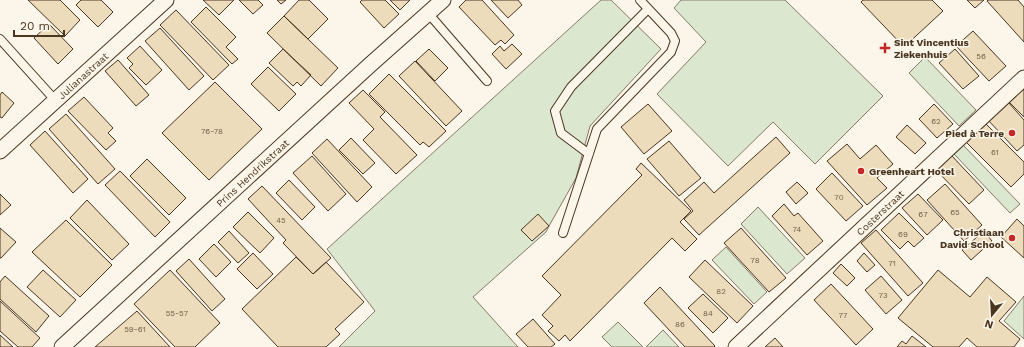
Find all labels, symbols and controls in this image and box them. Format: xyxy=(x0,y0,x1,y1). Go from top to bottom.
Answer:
scale bar xyxy=(14,12,64,38)
text: 20 m xyxy=(20,19,50,33)
place label: Sint Vincentius Ziekenhuis xyxy=(894,37,969,60)
marker: Sint Vincentius Ziekenhuis xyxy=(879,42,891,54)
street label: Julianastraat xyxy=(56,50,111,101)
house number: 56 xyxy=(976,52,986,61)
house number: 62 xyxy=(931,117,941,126)
house number: 76-78 xyxy=(201,127,223,136)
place label: Pied à Terre xyxy=(945,128,1004,139)
marker: Pied à Terre xyxy=(1007,128,1017,138)
street label: Prins Hendrikstraat xyxy=(214,136,291,209)
house number: 61 xyxy=(991,148,999,157)
marker: Greenheart Hotel xyxy=(856,166,866,176)
place label: Greenheart Hotel xyxy=(869,166,955,177)
street label: Costerstraat xyxy=(854,187,907,237)
house number: 70 xyxy=(834,193,844,202)
house number: 65 xyxy=(950,208,960,217)
house number: 67 xyxy=(918,210,928,219)
house number: 45 xyxy=(276,216,286,225)
house number: 74 xyxy=(793,225,802,234)
place label: Christiaan David School xyxy=(940,227,1005,250)
house number: 69 xyxy=(898,230,908,239)
marker: Christiaan David School xyxy=(1007,233,1017,243)
house number: 78 xyxy=(750,256,760,265)
house number: 71 xyxy=(888,259,896,268)
house number: 82 xyxy=(716,287,726,296)
house number: 73 xyxy=(878,291,888,300)
north arrow xyxy=(972,295,1012,335)
house number: 55-57 xyxy=(166,309,189,318)
house number: 84 xyxy=(703,309,713,318)
house number: 77 xyxy=(839,311,848,320)
text: N xyxy=(983,317,995,331)
house number: 86 xyxy=(675,320,685,329)
house number: 59-61 xyxy=(124,325,146,334)

